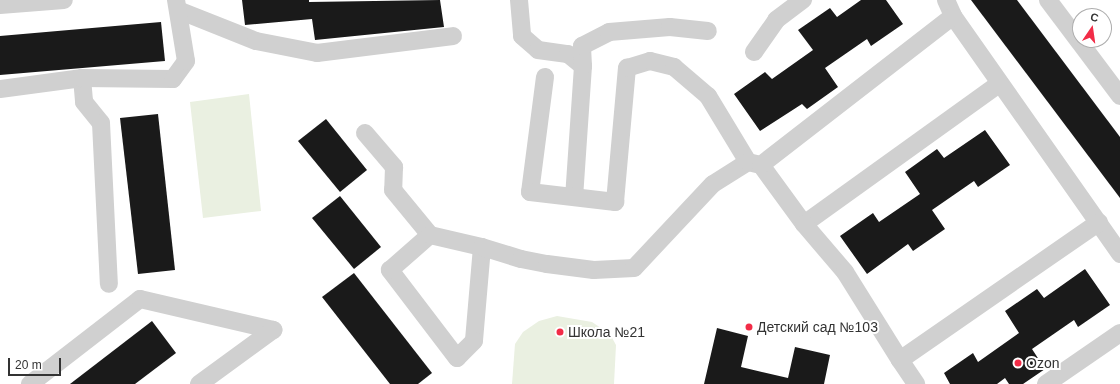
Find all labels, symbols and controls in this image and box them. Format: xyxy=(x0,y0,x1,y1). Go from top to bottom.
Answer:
north arrow xyxy=(1072,8,1112,48)
text: С xyxy=(1089,11,1100,24)
place label: Детский сад №103 xyxy=(757,319,878,335)
marker: Детский сад №103 xyxy=(744,322,754,332)
place label: Школа №21 xyxy=(568,324,645,340)
marker: Школа №21 xyxy=(555,327,565,337)
scale bar xyxy=(10,350,63,376)
place label: Ozon xyxy=(1026,355,1059,371)
text: 20 m xyxy=(15,358,42,372)
marker: Ozon xyxy=(1013,358,1023,368)

